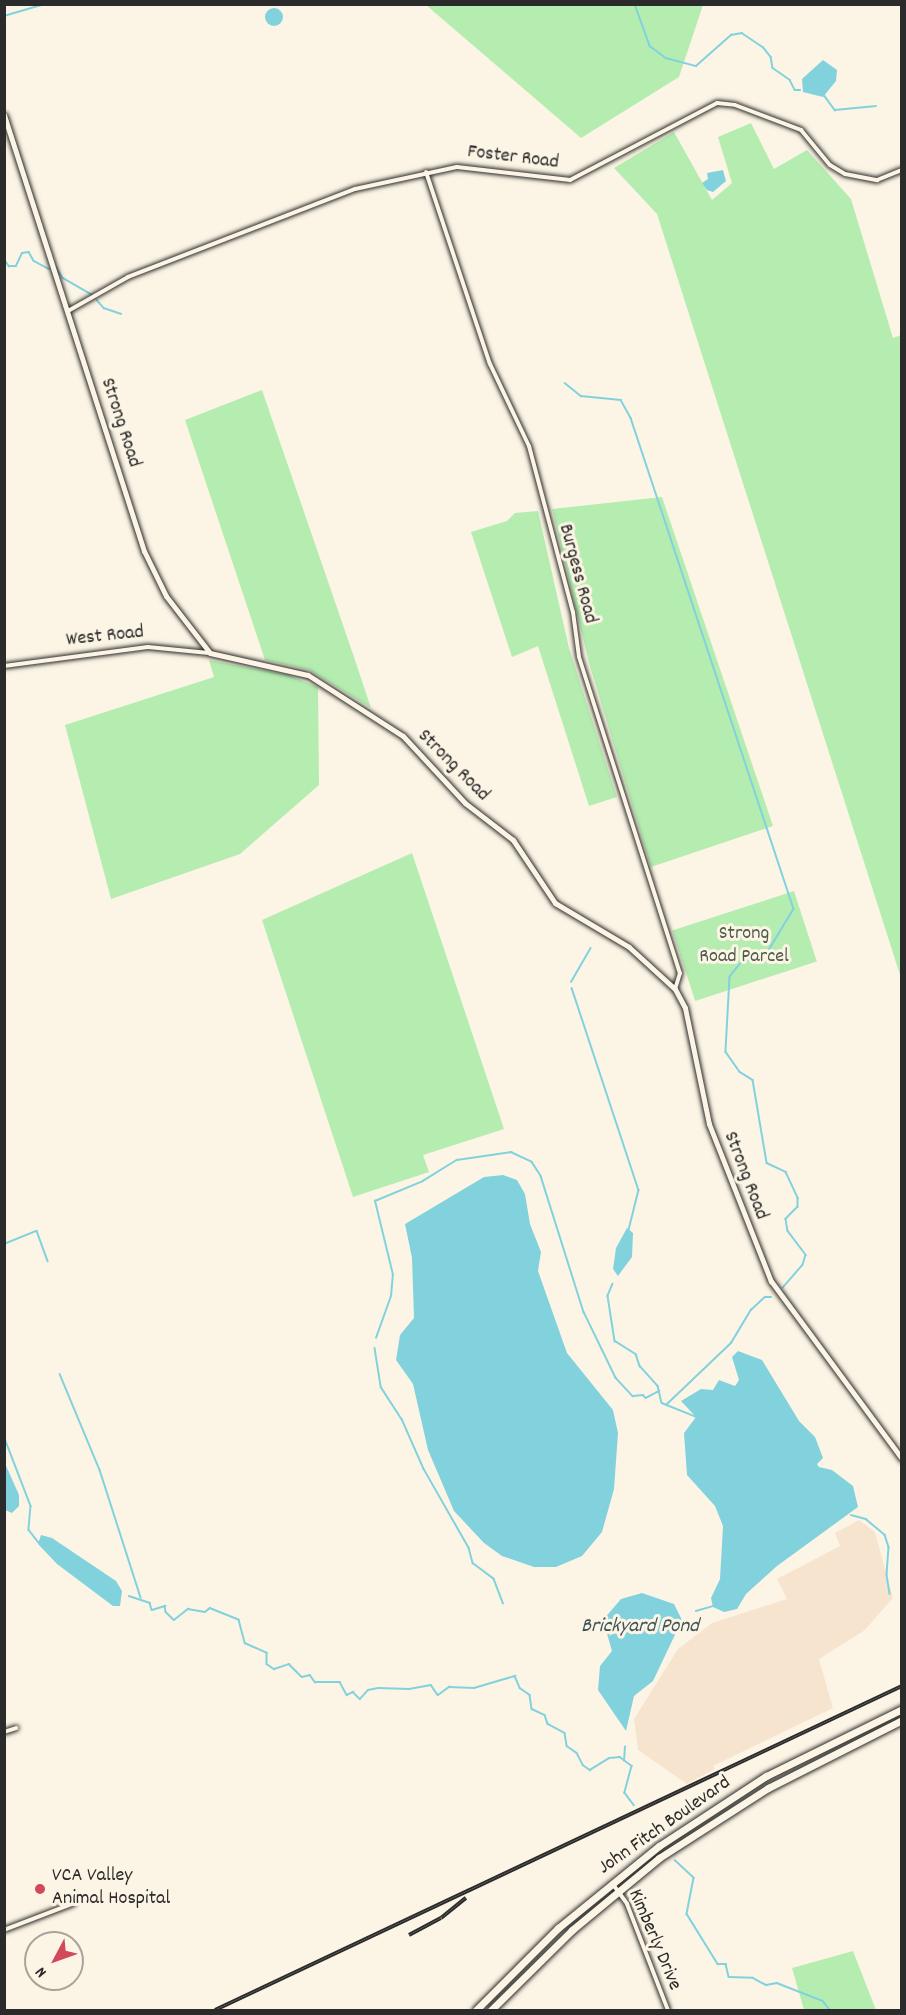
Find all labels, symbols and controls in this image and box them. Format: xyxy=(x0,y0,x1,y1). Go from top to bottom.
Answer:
street label: Foster Road xyxy=(466,140,560,176)
street label: Strong Road xyxy=(94,375,146,471)
street label: Burgess Road xyxy=(552,522,602,626)
street label: West Road xyxy=(65,621,145,653)
street label: Strong Road xyxy=(412,725,494,807)
park label: Strong Road Parcel xyxy=(699,923,789,970)
street label: Strong Road xyxy=(717,1129,773,1223)
water label: Brickyard Pond xyxy=(581,1614,699,1640)
street label: John Fitch Boulevard xyxy=(594,1771,736,1881)
place label: VCA Valley Animal Hospital xyxy=(52,1865,170,1912)
marker: VCA Valley Animal Hospital xyxy=(33,1882,47,1896)
street label: Kimberly Drive xyxy=(622,1886,686,1994)
north arrow xyxy=(24,1931,84,1991)
text: N xyxy=(30,1961,53,1982)

